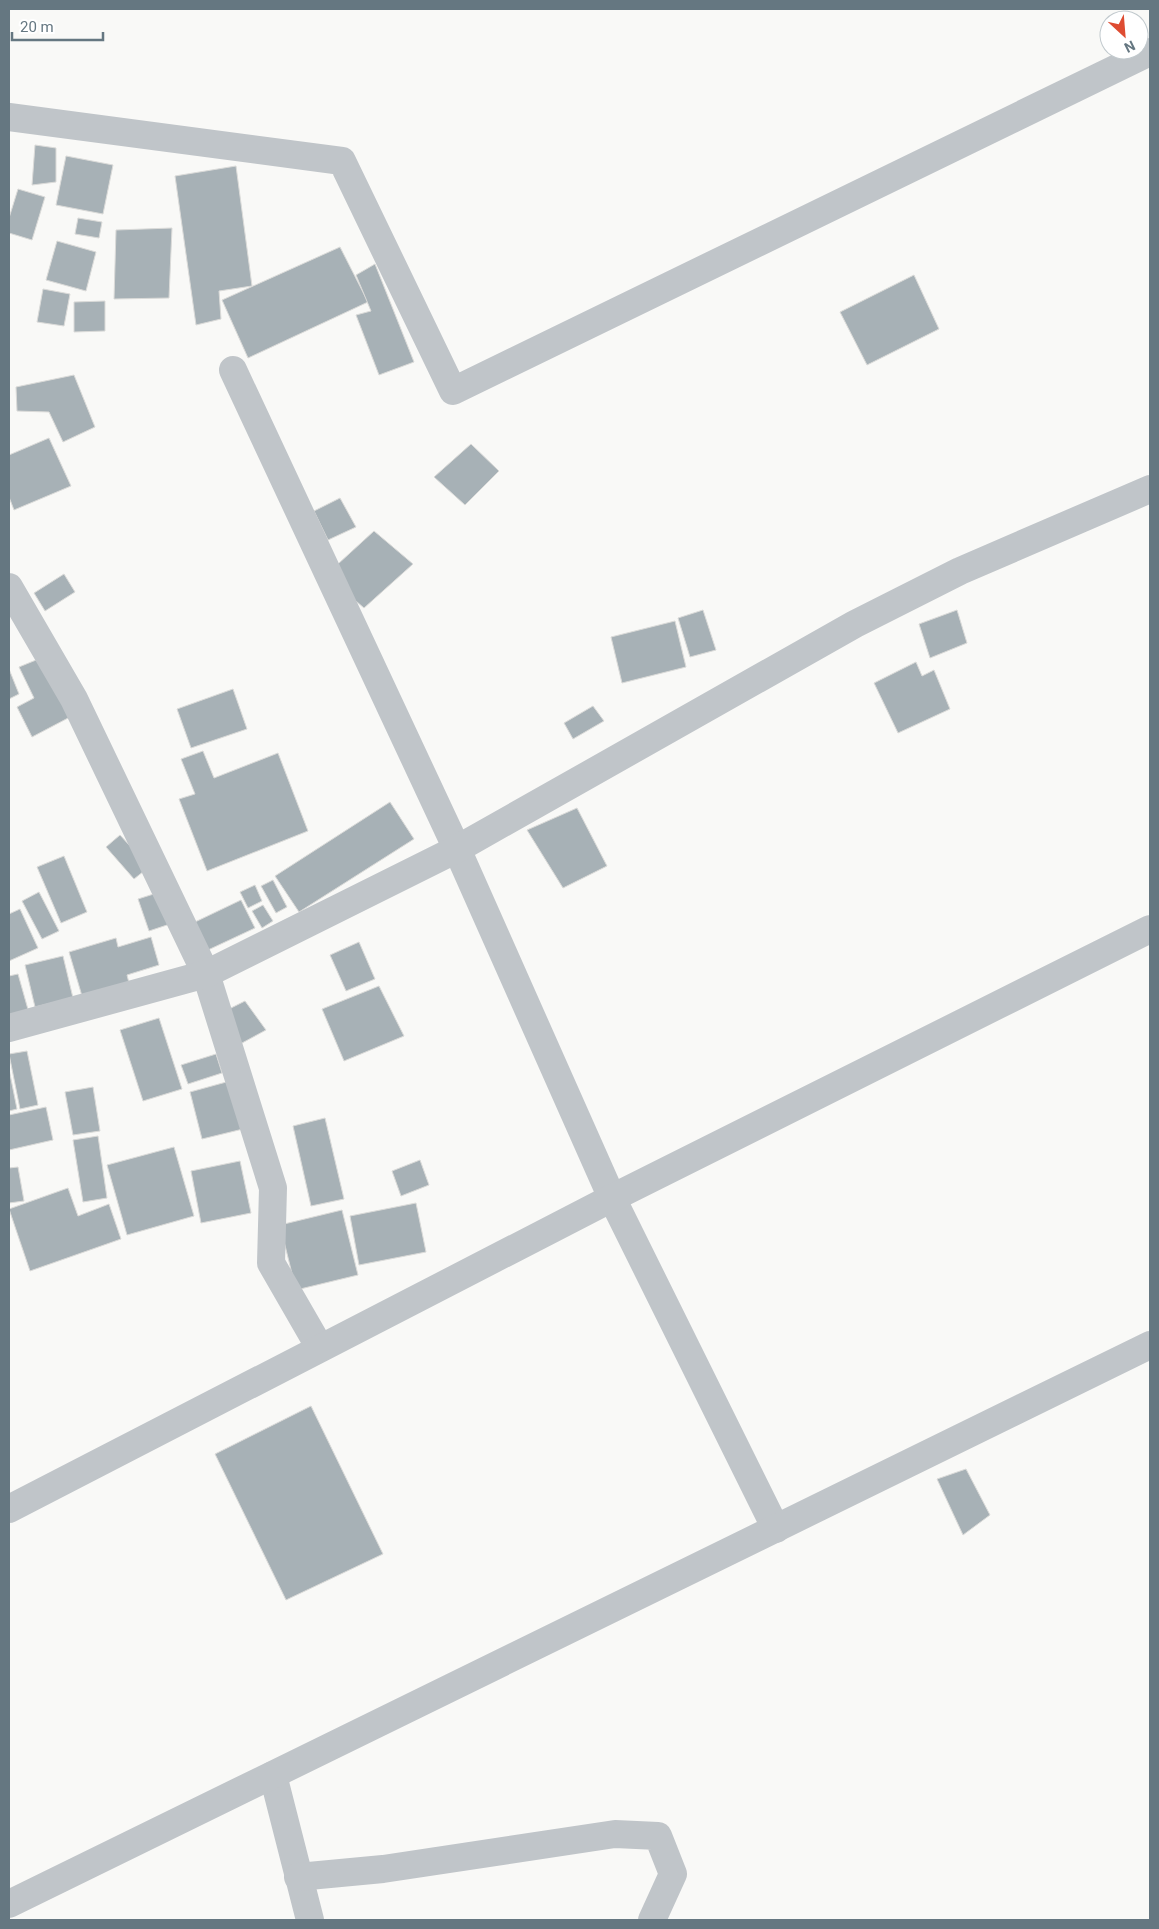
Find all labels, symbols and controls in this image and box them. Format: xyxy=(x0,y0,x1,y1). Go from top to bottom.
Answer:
scale bar xyxy=(12,10,104,42)
north arrow xyxy=(1099,10,1149,60)
text: 20 m xyxy=(20,18,54,36)
text: N xyxy=(1122,37,1138,56)

